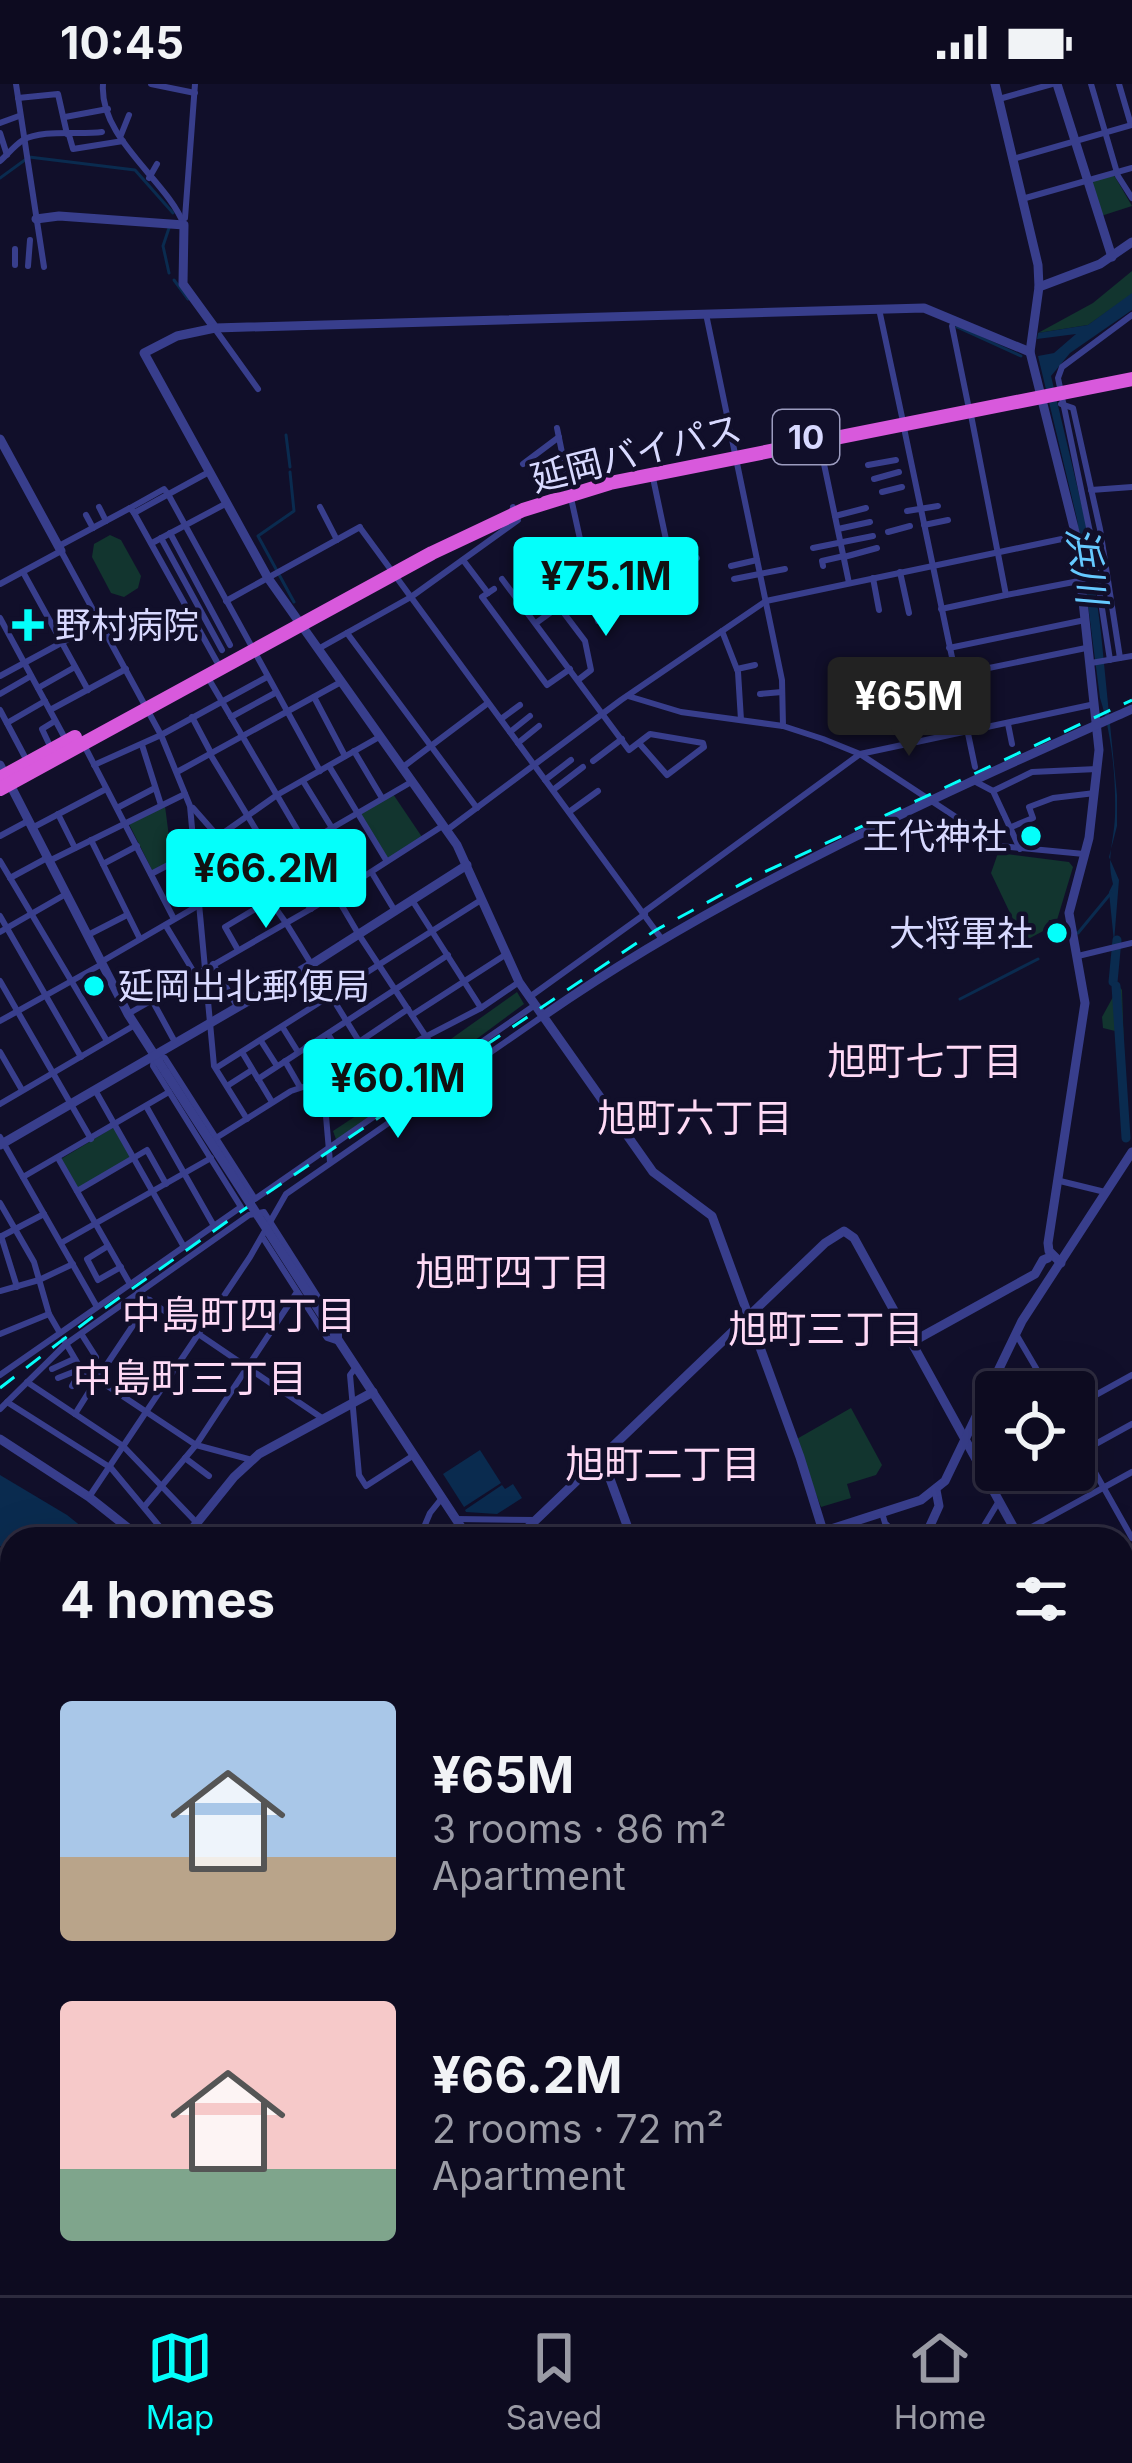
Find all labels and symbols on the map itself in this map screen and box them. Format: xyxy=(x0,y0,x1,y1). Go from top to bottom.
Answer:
street label: 延岡バイパス xyxy=(526,406,746,500)
road number: 10 xyxy=(773,410,839,464)
water label: 浜川 xyxy=(1058,523,1117,611)
pin: ¥75.1M xyxy=(508,537,704,639)
place label: 野村病院 xyxy=(55,603,199,647)
marker: 野村病院 xyxy=(12,609,44,641)
pin: ¥65M xyxy=(838,657,980,759)
place label: 王代神社 xyxy=(863,814,1007,858)
marker: 王代神社 xyxy=(1018,823,1044,849)
pin: ¥66.2M xyxy=(168,829,364,931)
place label: 大将軍社 xyxy=(889,911,1033,955)
marker: 大将軍社 xyxy=(1044,920,1070,946)
place label: 延岡出北郵便局 xyxy=(118,964,370,1008)
marker: 延岡出北郵便局 xyxy=(81,973,107,999)
district label: 旭町七丁目 xyxy=(827,1037,1023,1084)
pin: ¥60.1M xyxy=(300,1039,496,1141)
district label: 旭町六丁目 xyxy=(597,1094,793,1141)
district label: 旭町四丁目 xyxy=(415,1248,611,1295)
district label: 中島町四丁目 xyxy=(122,1291,356,1338)
district label: 旭町三丁目 xyxy=(728,1305,924,1352)
district label: 中島町三丁目 xyxy=(73,1354,307,1401)
district label: 旭町二丁目 xyxy=(565,1440,761,1487)

